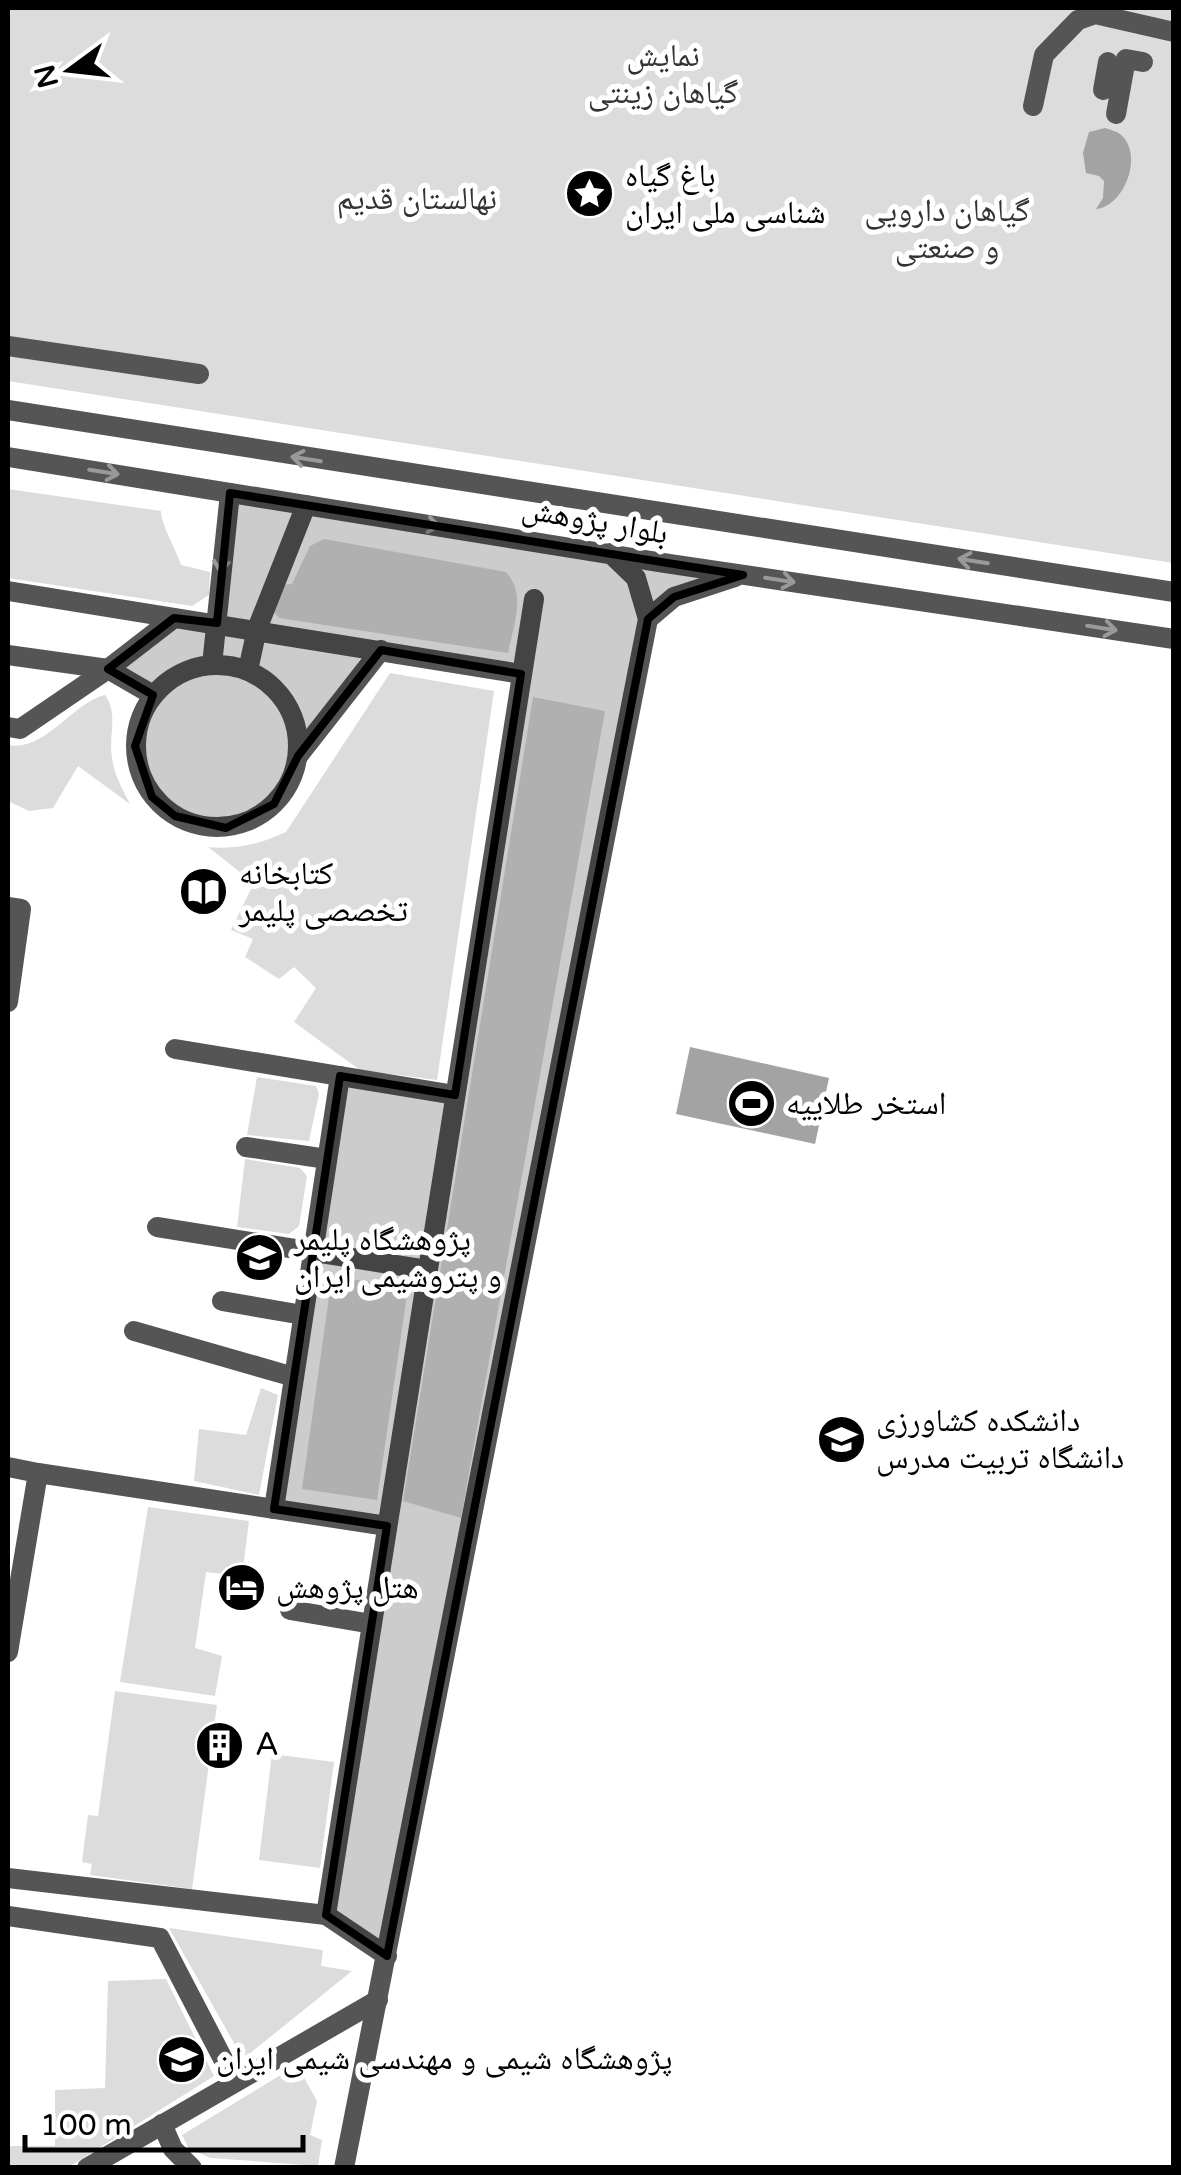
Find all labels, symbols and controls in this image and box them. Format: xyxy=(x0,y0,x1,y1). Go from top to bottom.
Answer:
north arrow xyxy=(20,20,120,120)
park label: نمایش گیاهان زینتی xyxy=(588,37,738,112)
text: N xyxy=(27,61,66,91)
place label: باغ گیاه‌ شناسی ملی ایران xyxy=(625,157,825,232)
place icon: باغ گیاه‌ شناسی ملی ایران xyxy=(564,168,616,220)
park label: نهالستان قدیم xyxy=(337,180,497,219)
park label: گیاهان دارویی و صنعتی xyxy=(864,192,1030,267)
one-way arrow xyxy=(290,449,323,467)
one-way arrow xyxy=(87,463,120,481)
street label: بلوار پژوهش xyxy=(519,489,671,553)
one-way arrow xyxy=(408,515,440,533)
one-way arrow xyxy=(212,541,231,574)
one-way arrow xyxy=(958,551,990,570)
one-way arrow xyxy=(763,572,796,590)
one-way arrow xyxy=(1085,620,1117,638)
place label: کتابخانه تخصصی پلیمر xyxy=(238,855,408,930)
library icon: کتابخانه تخصصی پلیمر xyxy=(178,866,230,918)
sports icon: استخر طلاییه xyxy=(725,1078,777,1130)
place label: استخر طلاییه xyxy=(786,1085,946,1123)
place label: پژوهشگاه پلیمر و پتروشیمی ایران xyxy=(293,1221,502,1296)
school or university icon: پژوهشگاه پلیمر و پتروشیمی ایران xyxy=(233,1232,285,1284)
place label: دانشکده کشاورزی دانشگاه تربیت مدرس xyxy=(876,1402,1124,1477)
school or university icon: دانشکده کشاورزی دانشگاه تربیت مدرس xyxy=(815,1413,867,1465)
hotel icon: هتل پژوهش xyxy=(215,1562,267,1614)
place label: هتل پژوهش xyxy=(276,1569,419,1607)
building icon: A xyxy=(194,1719,246,1771)
place label: A xyxy=(255,1726,279,1764)
school or university icon: پژوهشگاه شیمی و مهندسی شیمی ایران xyxy=(155,2033,207,2085)
place label: پژوهشگاه شیمی و مهندسی شیمی ایران xyxy=(216,2040,673,2078)
scale bar xyxy=(25,2090,302,2152)
text: 100 m xyxy=(40,2107,132,2144)

